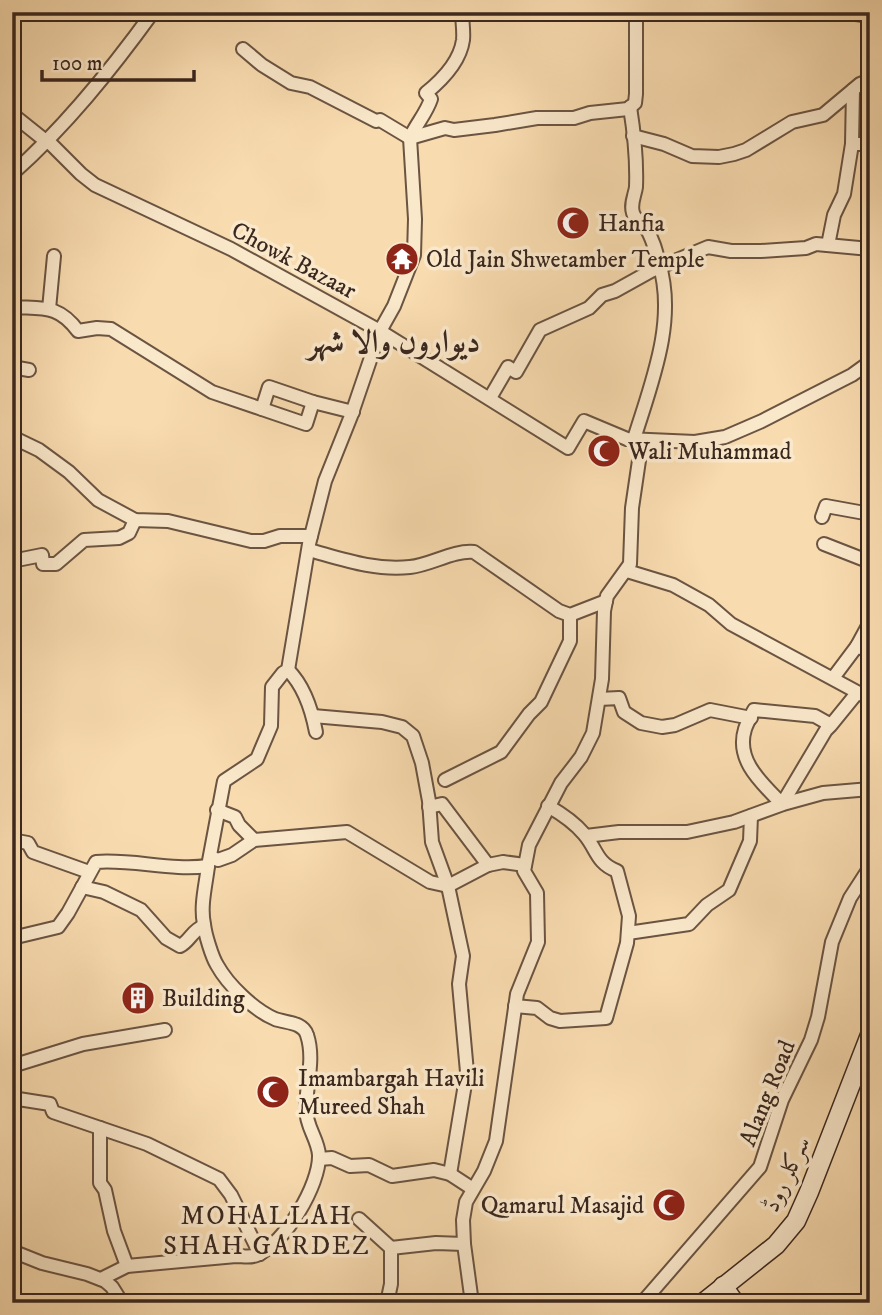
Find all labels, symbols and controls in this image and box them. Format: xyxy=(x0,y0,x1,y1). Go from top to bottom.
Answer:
scale bar xyxy=(42,38,194,82)
text: 100 m xyxy=(52,51,103,77)
mosque icon: Hanfia xyxy=(554,204,592,242)
place label: Hanfia xyxy=(598,209,665,239)
street label: Chowk Bazaar xyxy=(226,215,361,306)
temple icon: Old Jain Shwetamber Temple xyxy=(383,240,421,278)
place label: Old Jain Shwetamber Temple xyxy=(426,245,704,275)
district label: دیواروں والا شہر xyxy=(304,323,481,363)
mosque icon: Wali Muhammad xyxy=(585,432,623,470)
place label: Wali Muhammad xyxy=(627,437,792,467)
building icon: Building xyxy=(119,979,157,1017)
place label: Building xyxy=(162,984,245,1014)
street label: Alang Road xyxy=(733,1036,803,1151)
place label: Imambargah Havili Mureed Shah xyxy=(298,1064,484,1122)
mosque icon: Imambargah Havili Mureed Shah xyxy=(254,1073,292,1111)
street label: سرکلر روڈ xyxy=(756,1132,817,1217)
mosque icon: Qamarul Masajid xyxy=(650,1186,688,1224)
place label: Qamarul Masajid xyxy=(481,1191,644,1221)
district label: MOHALLAH SHAH GARDEZ xyxy=(163,1200,371,1263)

